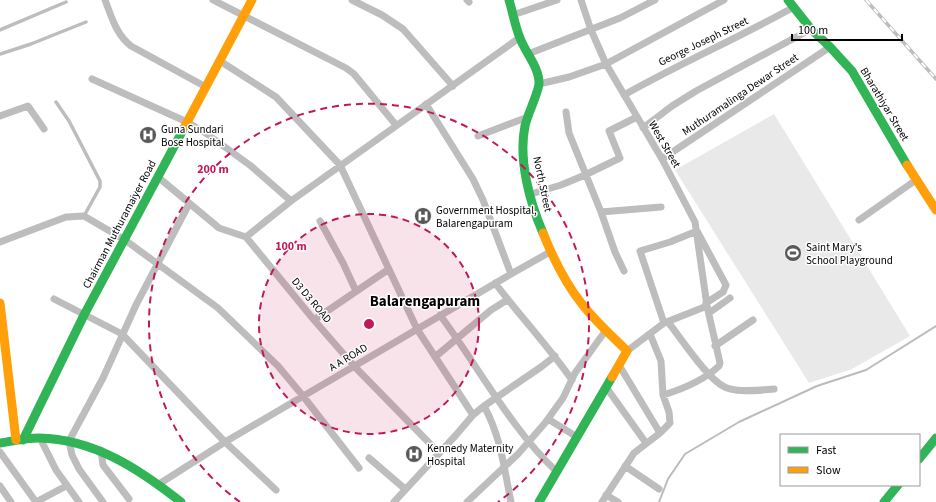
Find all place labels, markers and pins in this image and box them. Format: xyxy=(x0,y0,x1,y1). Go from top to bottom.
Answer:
place label: Guna Sundari Bose Hospital xyxy=(161,122,224,150)
hospital icon: Guna Sundari Bose Hospital xyxy=(138,125,158,145)
place label: Government Hospital, Balarengapuram xyxy=(436,203,537,231)
hospital icon: Government Hospital, Balarengapuram xyxy=(413,206,433,226)
place label: Saint Mary's School Playground xyxy=(806,240,893,268)
sports icon: Saint Mary's School Playground xyxy=(783,243,803,263)
centre of rings xyxy=(362,317,376,331)
place label: Kennedy Maternity Hospital xyxy=(427,441,514,469)
hospital icon: Kennedy Maternity Hospital xyxy=(404,444,424,464)

